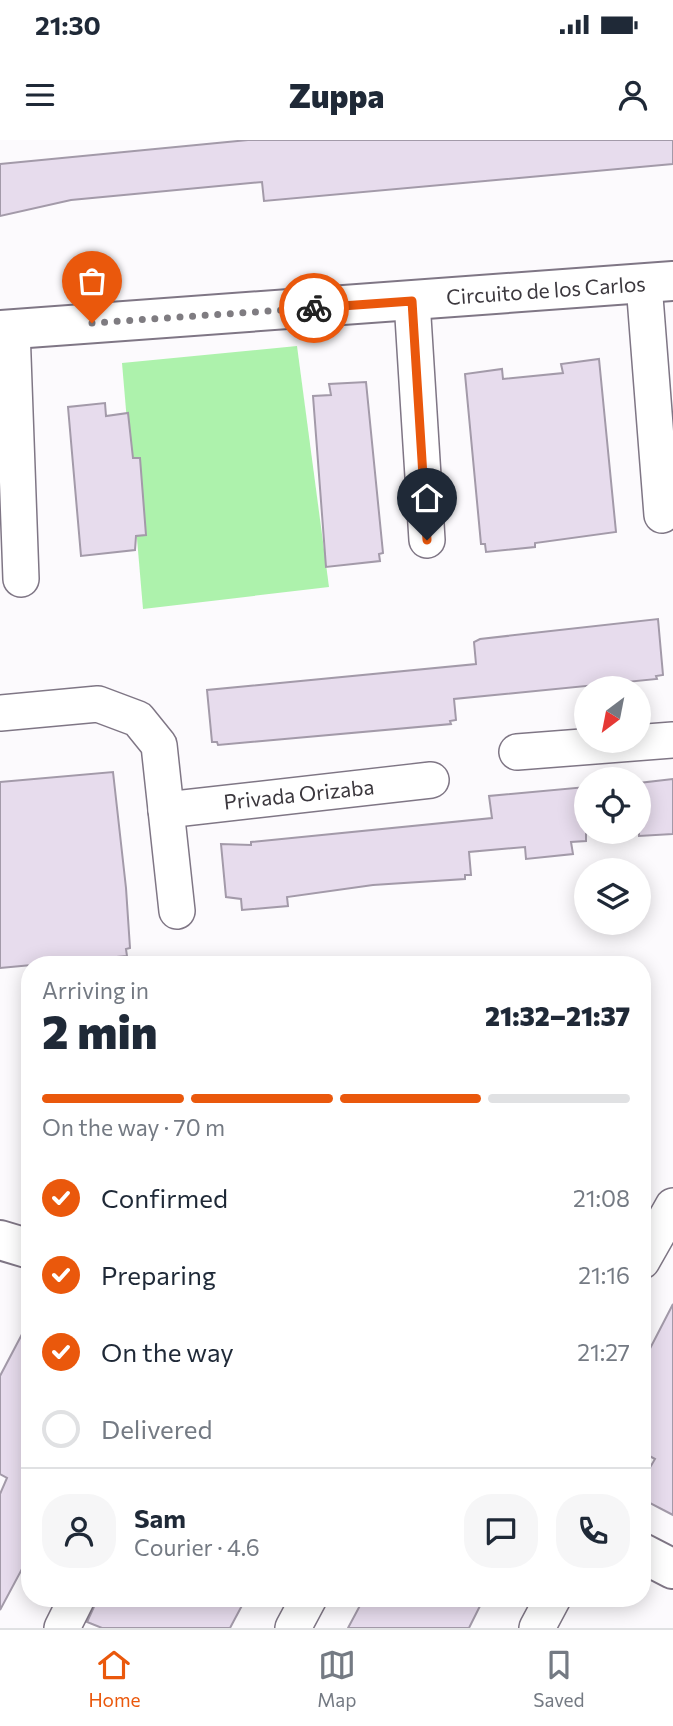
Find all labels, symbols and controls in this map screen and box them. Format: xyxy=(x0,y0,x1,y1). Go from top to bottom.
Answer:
text: 21:30 xyxy=(35,9,101,40)
text: Zuppa xyxy=(289,75,384,115)
icon: menu xyxy=(21,76,59,114)
icon: person xyxy=(614,76,652,114)
pin xyxy=(62,251,122,323)
icon: bag xyxy=(73,262,111,300)
street label: Circuito de los Carlos xyxy=(445,270,646,309)
courier xyxy=(279,273,349,343)
icon: bike xyxy=(295,289,333,327)
pin xyxy=(397,468,457,540)
icon: home xyxy=(408,479,446,517)
north arrow xyxy=(574,676,651,752)
map controls xyxy=(574,676,651,935)
button: locate xyxy=(574,767,651,844)
street label: Privada Orizaba xyxy=(222,773,375,814)
button: layers xyxy=(574,858,651,935)
text: Arriving in xyxy=(42,976,149,1004)
text: 21:32–21:37 xyxy=(485,1000,630,1031)
text: 2 min xyxy=(42,1002,158,1058)
text: On the way · 70 m xyxy=(42,1113,225,1141)
icon: check xyxy=(42,1179,80,1217)
text: Confirmed xyxy=(101,1182,228,1213)
text: 21:08 xyxy=(573,1184,630,1212)
icon: check xyxy=(42,1256,80,1294)
text: Preparing xyxy=(101,1259,216,1290)
text: 21:16 xyxy=(578,1261,630,1289)
icon: check xyxy=(42,1333,80,1371)
text: On the way xyxy=(101,1336,234,1367)
text: 21:27 xyxy=(577,1338,630,1366)
text: Delivered xyxy=(101,1413,212,1444)
button: person xyxy=(42,1494,116,1568)
button: chat xyxy=(464,1494,538,1568)
button: phone xyxy=(556,1494,630,1568)
text: Sam xyxy=(134,1502,186,1533)
text: Courier · 4.6 xyxy=(134,1533,260,1561)
tab: Home xyxy=(88,1646,141,1711)
tab: Map xyxy=(317,1646,357,1711)
tab: Saved xyxy=(533,1646,585,1711)

